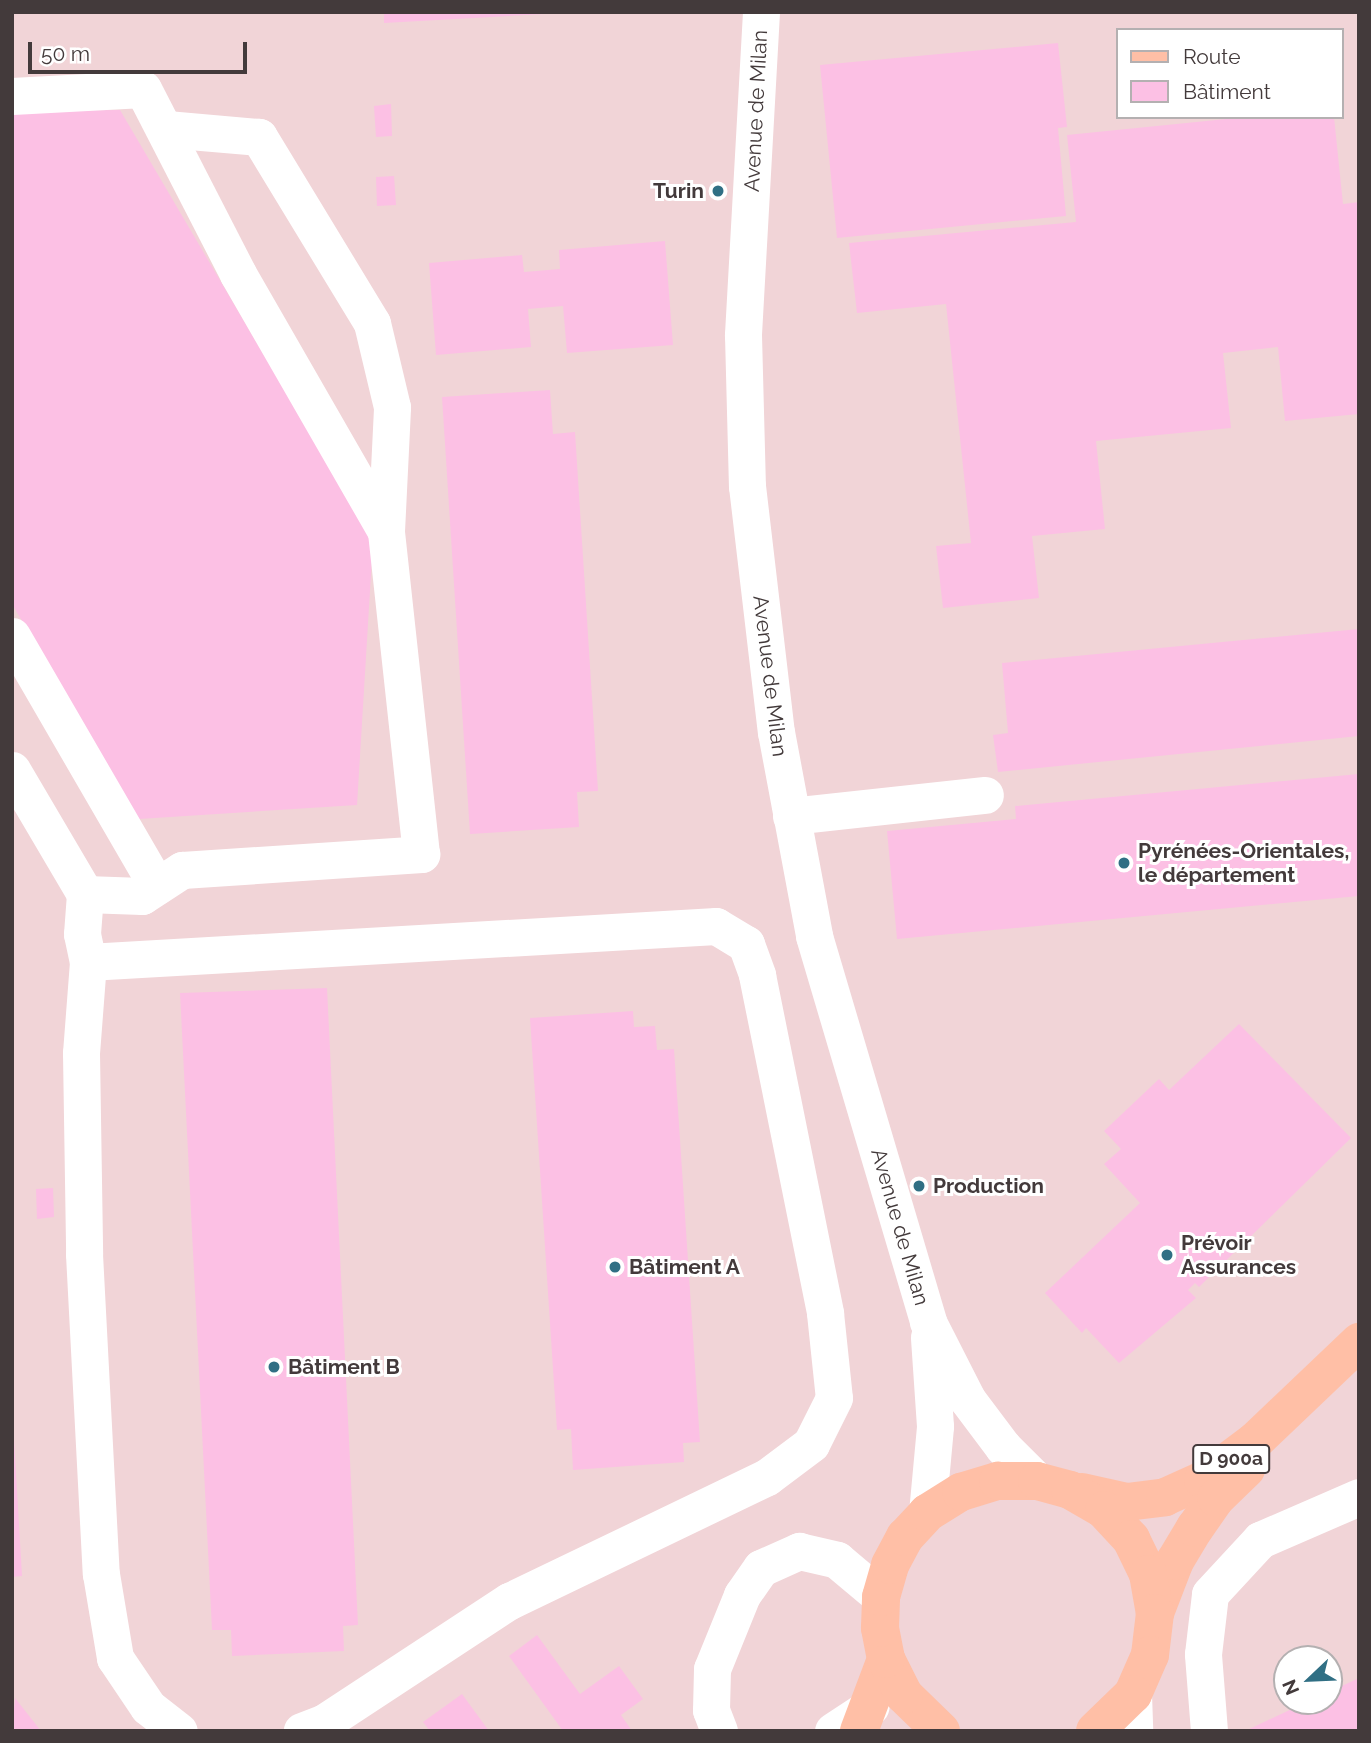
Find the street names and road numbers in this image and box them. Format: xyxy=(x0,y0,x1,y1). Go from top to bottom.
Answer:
street label: Avenue de Milan xyxy=(739,29,773,193)
street label: Avenue de Milan xyxy=(748,594,792,758)
street label: Avenue de Milan xyxy=(866,1146,934,1308)
road number: D 900a xyxy=(1191,1443,1271,1474)

